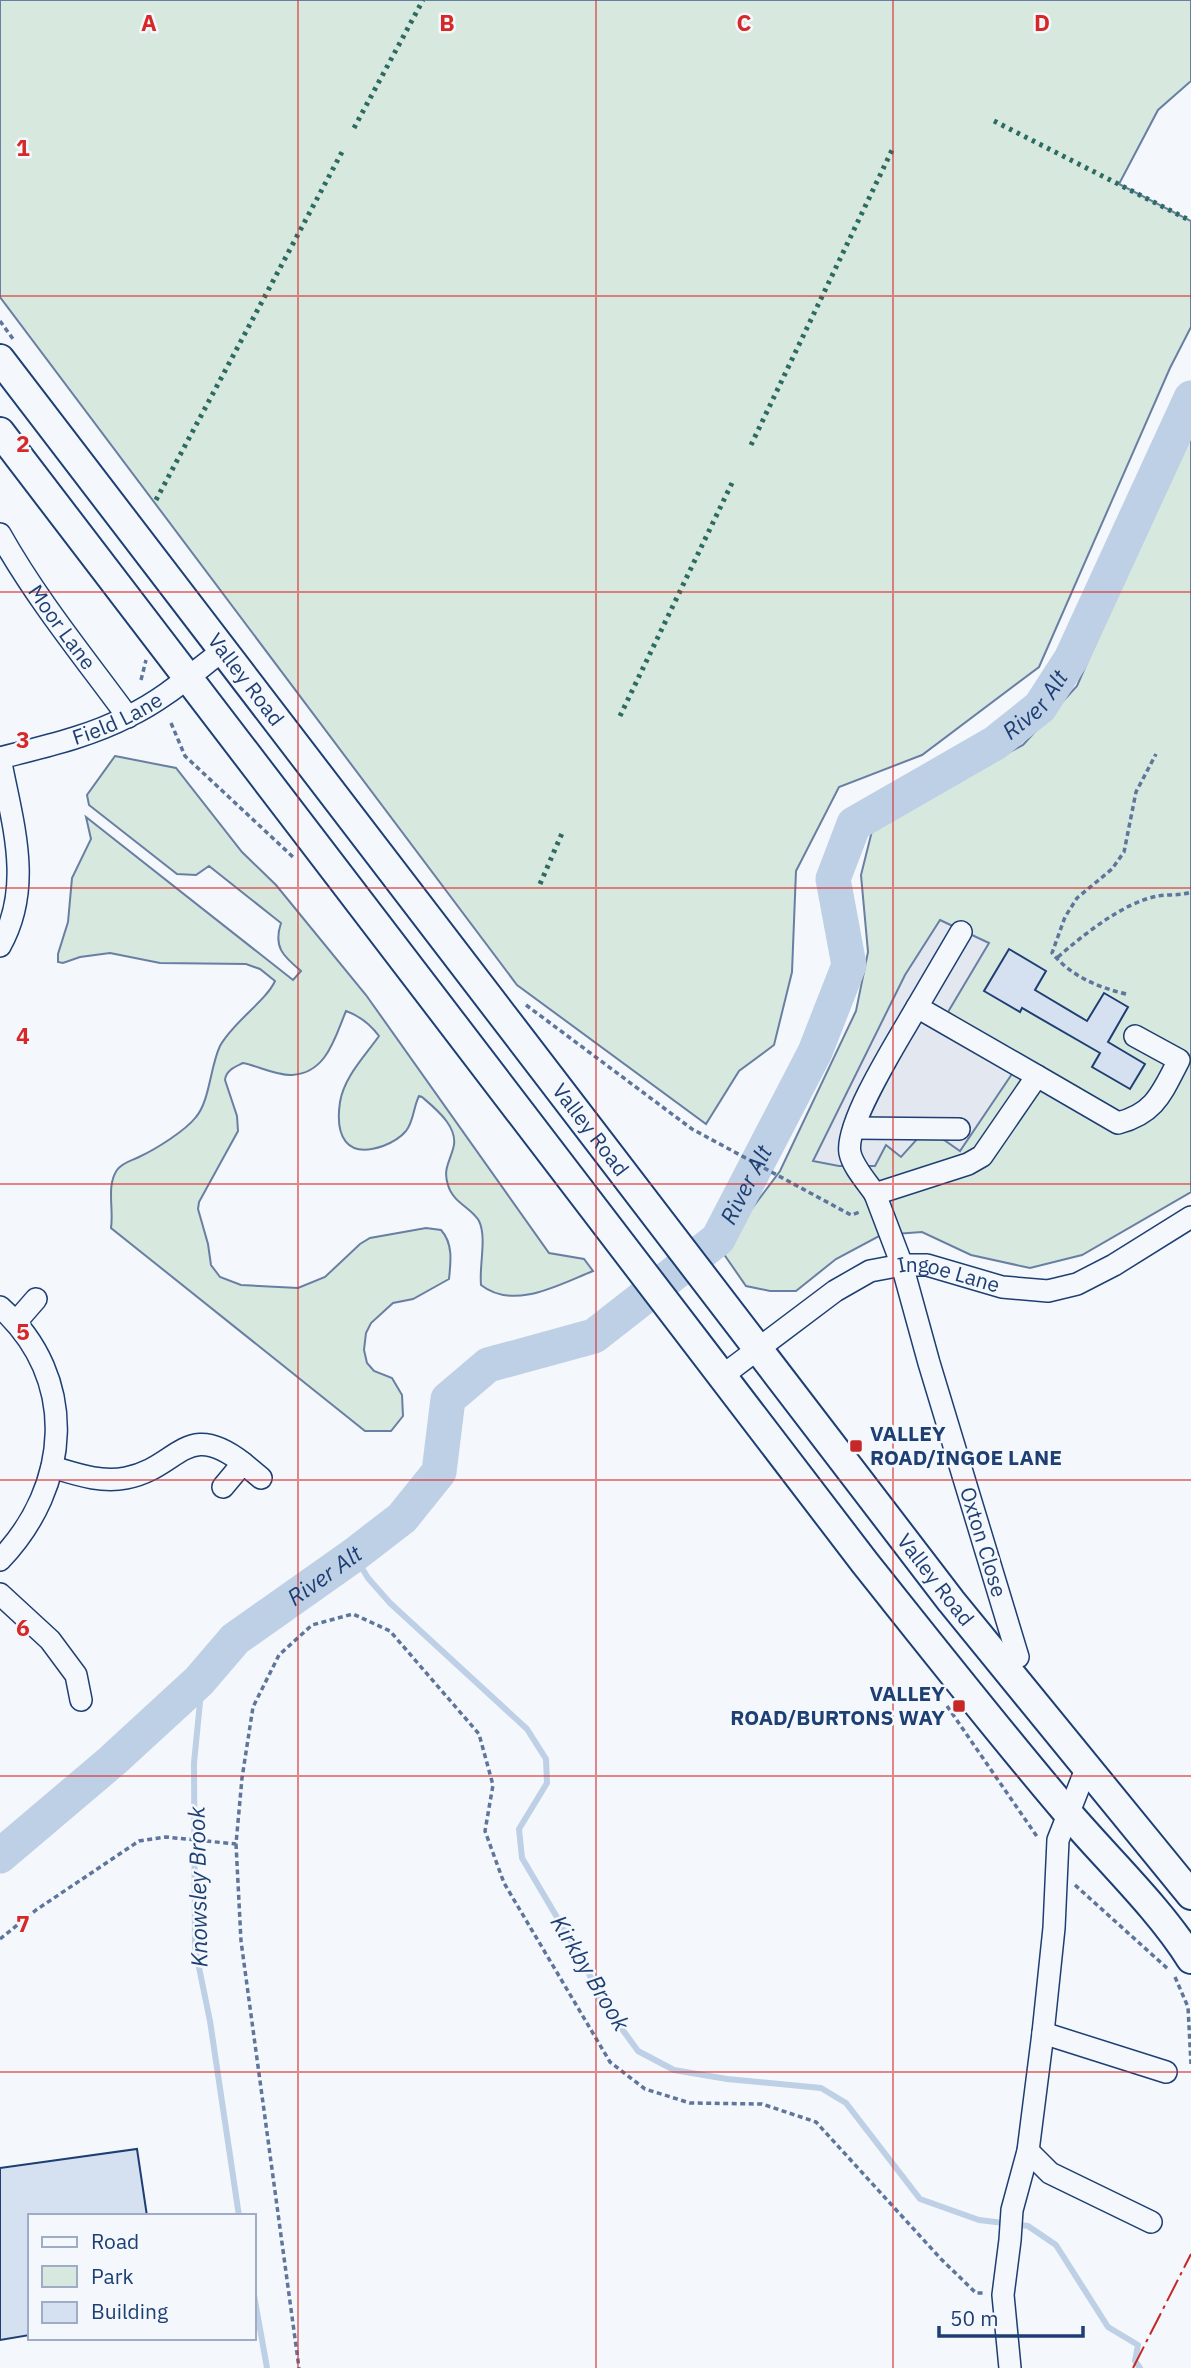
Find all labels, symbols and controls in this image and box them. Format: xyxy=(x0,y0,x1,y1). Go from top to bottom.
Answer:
text: A xyxy=(141,7,157,37)
text: B xyxy=(439,7,455,37)
text: C xyxy=(737,7,752,37)
text: D xyxy=(1034,7,1050,37)
text: 1 xyxy=(16,132,30,162)
text: 2 xyxy=(16,428,30,458)
street label: Moor Lane xyxy=(22,579,103,675)
street label: Valley Road xyxy=(202,627,291,731)
water label: River Alt xyxy=(996,664,1074,745)
street label: Field Lane xyxy=(69,685,168,751)
text: 3 xyxy=(16,724,30,754)
text: 4 xyxy=(16,1020,30,1050)
street label: Valley Road xyxy=(547,1077,636,1181)
water label: River Alt xyxy=(712,1139,778,1229)
street label: Ingoe Lane xyxy=(895,1250,1003,1299)
text: 5 xyxy=(16,1316,30,1346)
place label: VALLEY ROAD/INGOE LANE xyxy=(870,1419,1062,1471)
marker: VALLEY ROAD/INGOE LANE xyxy=(848,1438,864,1454)
street label: Oxton Close xyxy=(954,1483,1014,1600)
street label: Valley Road xyxy=(891,1527,981,1631)
water label: River Alt xyxy=(281,1538,368,1612)
text: 6 xyxy=(16,1612,30,1642)
place label: VALLEY ROAD/BURTONS WAY xyxy=(730,1679,945,1731)
marker: VALLEY ROAD/BURTONS WAY xyxy=(951,1698,967,1714)
water label: Knowsley Brook xyxy=(181,1805,213,1968)
text: 7 xyxy=(16,1908,30,1938)
water label: Kirkby Brook xyxy=(545,1909,638,2037)
legend xyxy=(28,2214,256,2340)
text: Road xyxy=(91,2227,139,2255)
text: Park xyxy=(91,2262,134,2290)
scale bar xyxy=(939,2294,1082,2338)
text: Building xyxy=(91,2297,168,2325)
text: 50 m xyxy=(950,2304,999,2332)

